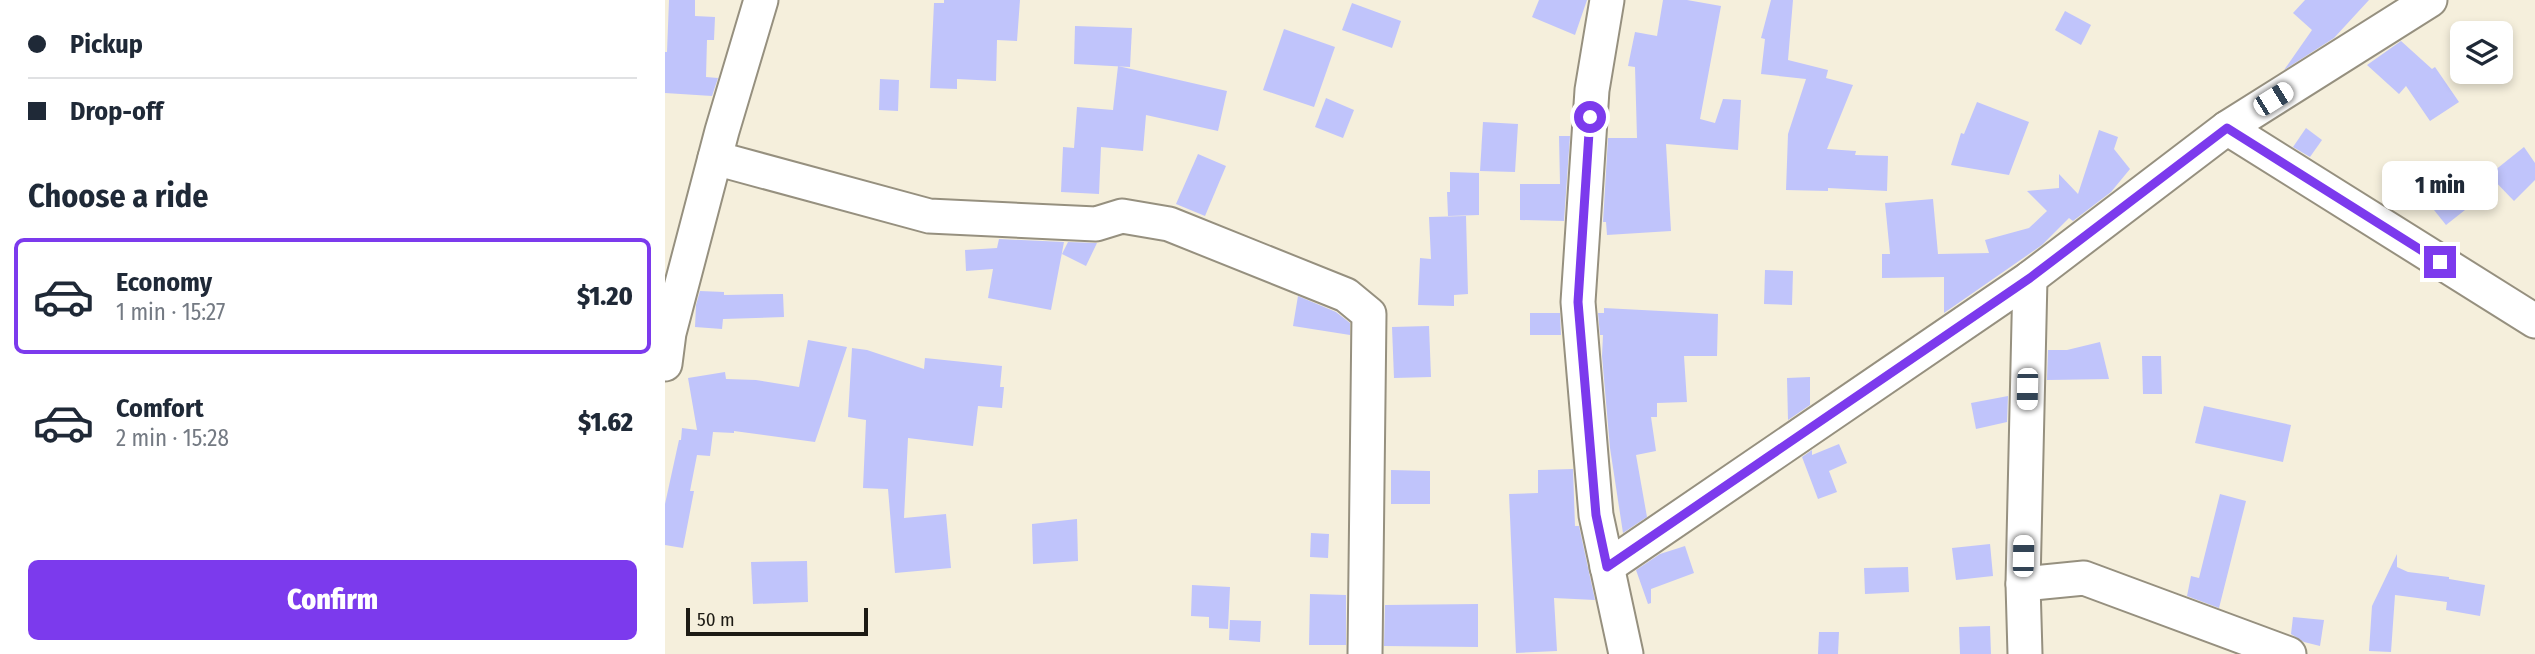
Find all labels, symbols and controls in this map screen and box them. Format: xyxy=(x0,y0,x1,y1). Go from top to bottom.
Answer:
map controls xyxy=(2450,21,2513,84)
button: layers xyxy=(2450,21,2513,84)
text: Pickup xyxy=(70,29,143,60)
car xyxy=(2250,79,2297,119)
text: Drop-off xyxy=(70,96,163,127)
route start xyxy=(1574,101,1606,133)
callout: 1 min xyxy=(2382,160,2498,210)
text: 1 min xyxy=(2415,171,2465,199)
text: Choose a ride xyxy=(28,177,209,215)
route end xyxy=(2424,246,2456,278)
icon: car xyxy=(32,265,95,328)
text: Economy xyxy=(116,267,212,298)
text: $1.20 xyxy=(577,281,633,312)
text: 1 min · 15:27 xyxy=(116,298,225,326)
car xyxy=(2017,368,2038,410)
icon: car xyxy=(32,391,95,454)
text: Comfort xyxy=(116,393,204,424)
text: $1.62 xyxy=(578,407,633,438)
text: 2 min · 15:28 xyxy=(116,424,229,452)
car xyxy=(2013,535,2034,577)
button: Confirm xyxy=(28,560,637,640)
scale bar xyxy=(686,605,868,637)
text: 50 m xyxy=(697,608,735,631)

